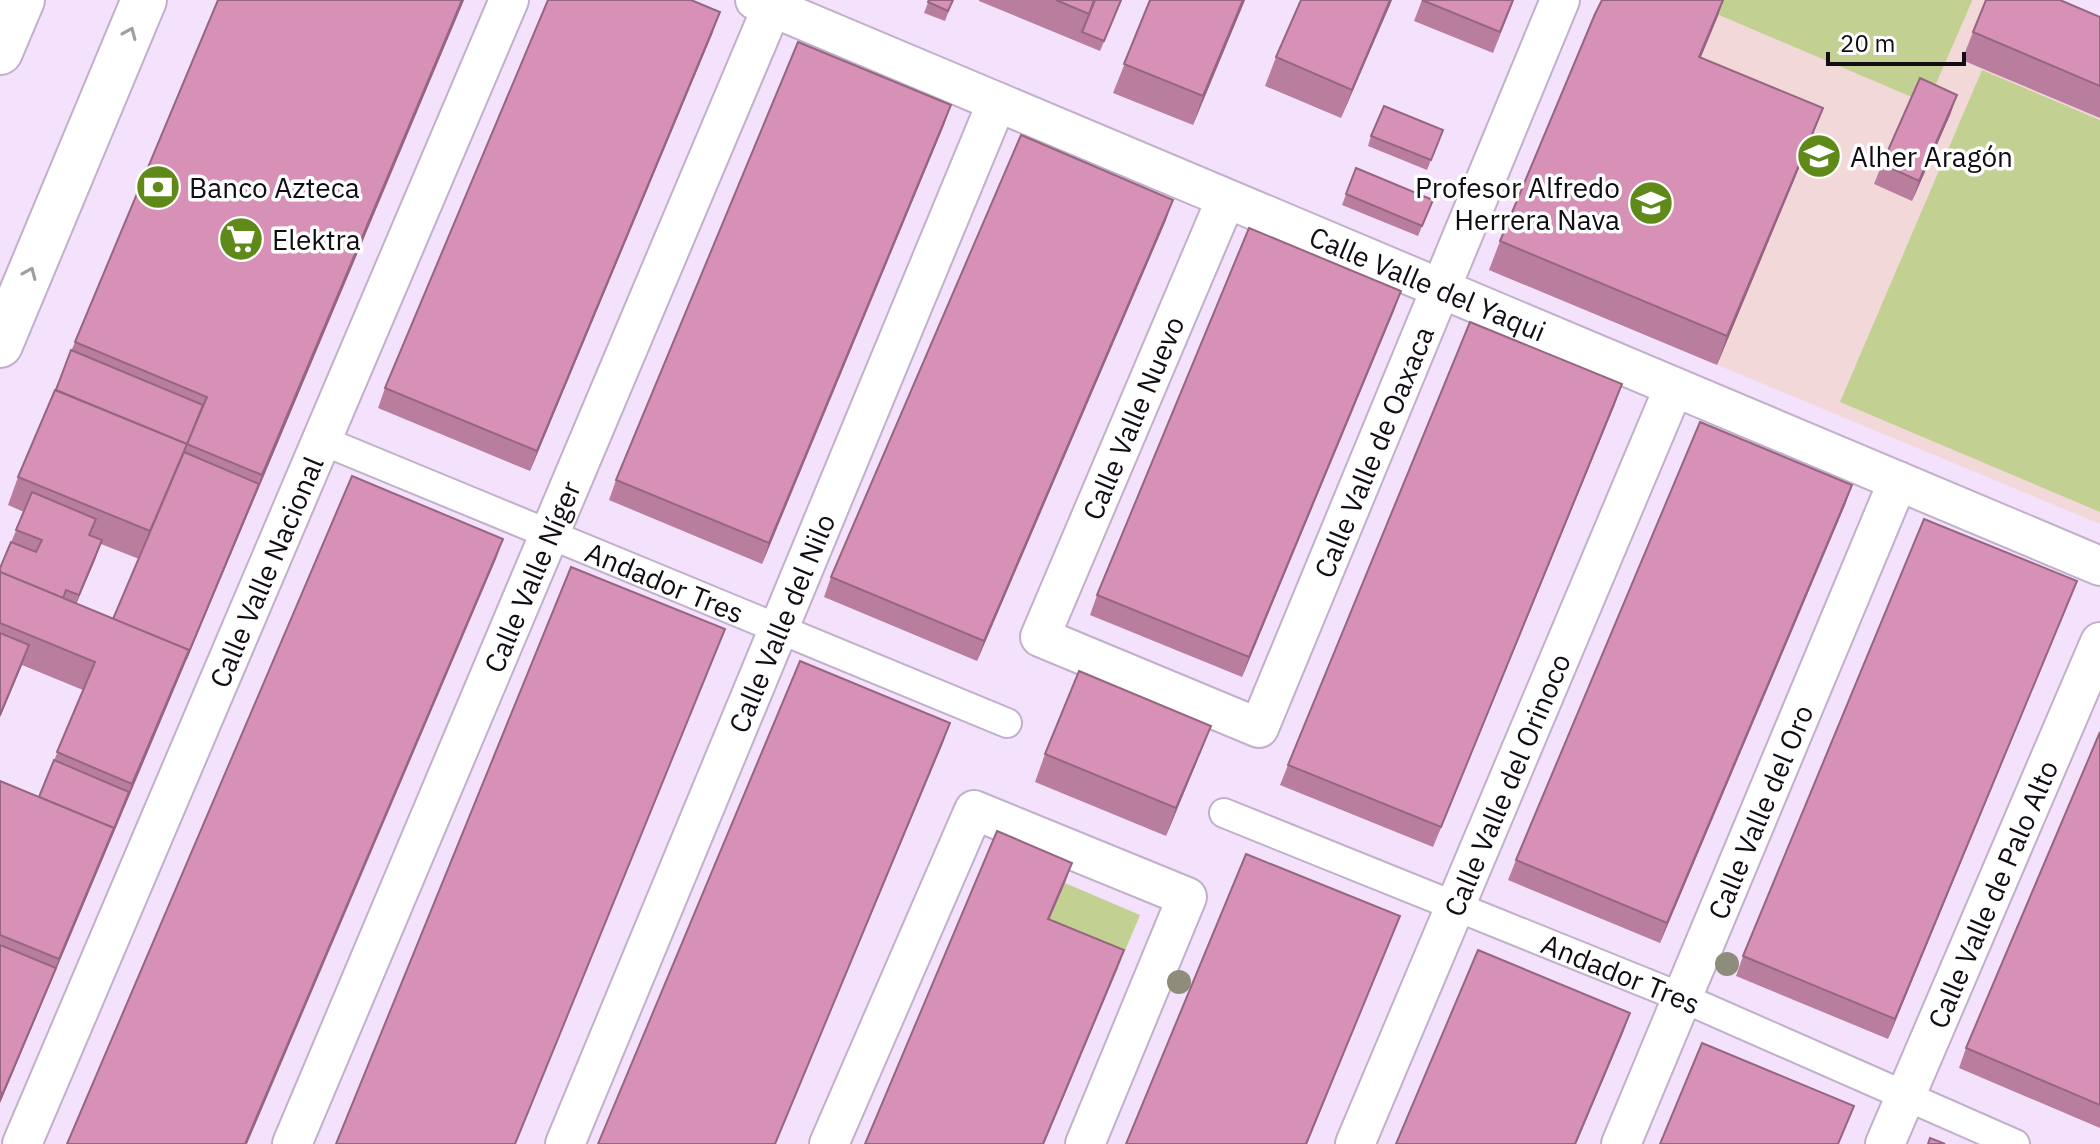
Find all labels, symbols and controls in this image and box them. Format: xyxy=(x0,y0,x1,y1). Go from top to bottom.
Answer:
scale bar xyxy=(1828,16,1964,66)
one-way arrow xyxy=(121,27,137,41)
text: 20 m xyxy=(1840,27,1895,59)
school or university icon: Alher Aragón xyxy=(1795,132,1843,180)
place label: Alher Aragón xyxy=(1850,138,2013,175)
bank icon: Banco Azteca xyxy=(134,163,182,211)
place label: Banco Azteca xyxy=(189,169,360,206)
place label: Profesor Alfredo Herrera Nava xyxy=(1415,169,1620,238)
school or university icon: Profesor Alfredo Herrera Nava xyxy=(1627,179,1675,227)
supermarket icon: Elektra xyxy=(217,215,265,263)
street label: Calle Valle del Yaqui xyxy=(1304,217,1552,349)
place label: Elektra xyxy=(272,221,361,258)
one-way arrow xyxy=(21,267,37,281)
street label: Calle Valle Nuevo xyxy=(1073,311,1193,525)
street label: Calle Valle de Oaxaca xyxy=(1305,320,1442,583)
street label: Calle Valle Nacional xyxy=(200,450,331,693)
street label: Calle Valle Níger xyxy=(475,475,588,678)
street label: Calle Valle del Nilo xyxy=(719,508,843,738)
street label: Andador Tres xyxy=(580,533,750,631)
street label: Calle Valle del Orinoco xyxy=(1435,648,1578,922)
street label: Calle Valle del Oro xyxy=(1699,699,1821,925)
street label: Calle Valle de Palo Alto xyxy=(1918,754,2066,1034)
street label: Andador Tres xyxy=(1536,924,1706,1022)

